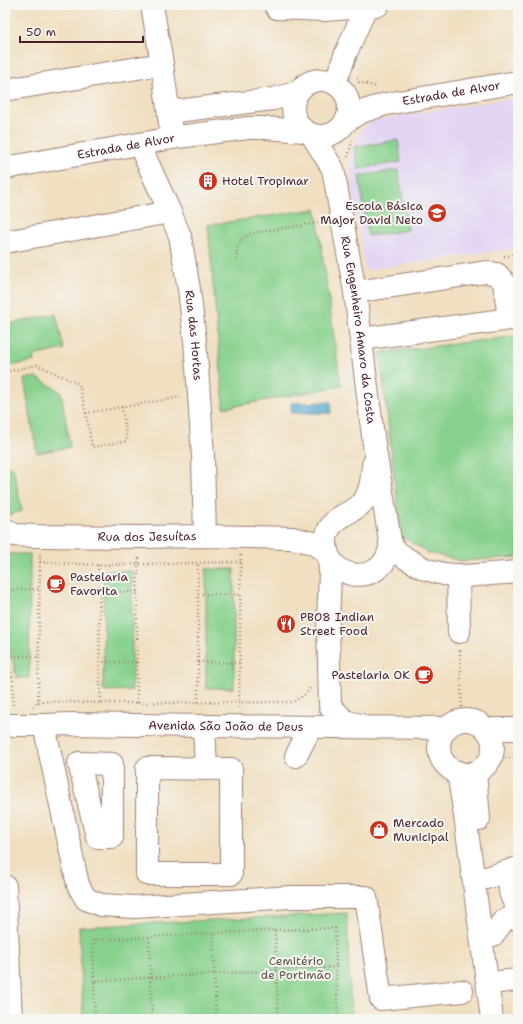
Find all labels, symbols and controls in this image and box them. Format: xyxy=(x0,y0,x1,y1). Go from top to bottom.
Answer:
scale bar xyxy=(20,18,143,44)
text: 50 m xyxy=(26,24,56,40)
street label: Estrada de Alvor xyxy=(401,77,502,109)
street label: Estrada de Alvor xyxy=(76,130,177,163)
building icon: Hotel Tropimar xyxy=(197,170,219,192)
place label: Hotel Tropimar xyxy=(222,173,309,189)
place label: Escola Básica Major David Neto xyxy=(320,198,424,228)
school or university icon: Escola Básica Major David Neto xyxy=(426,202,448,224)
street label: Rua Engenheiro Amaro da Costa xyxy=(337,235,380,426)
street label: Rua das Hortas xyxy=(181,289,206,381)
street label: Rua dos Jesuítas xyxy=(98,528,197,545)
place label: Pastelaria Favorita xyxy=(70,569,128,599)
cafe icon: Pastelaria Favorita xyxy=(45,573,67,595)
place label: PB08 Indian Street Food xyxy=(300,609,374,639)
restaurant icon: PB08 Indian Street Food xyxy=(275,613,297,635)
cafe icon: Pastelaria OK xyxy=(413,664,435,686)
place label: Pastelaria OK xyxy=(332,667,410,683)
street label: Avenida São João de Deus xyxy=(148,717,304,735)
place label: Mercado Municipal xyxy=(393,815,449,845)
shop icon: Mercado Municipal xyxy=(368,819,390,841)
park label: Cemitério de Portimão xyxy=(261,953,331,983)

